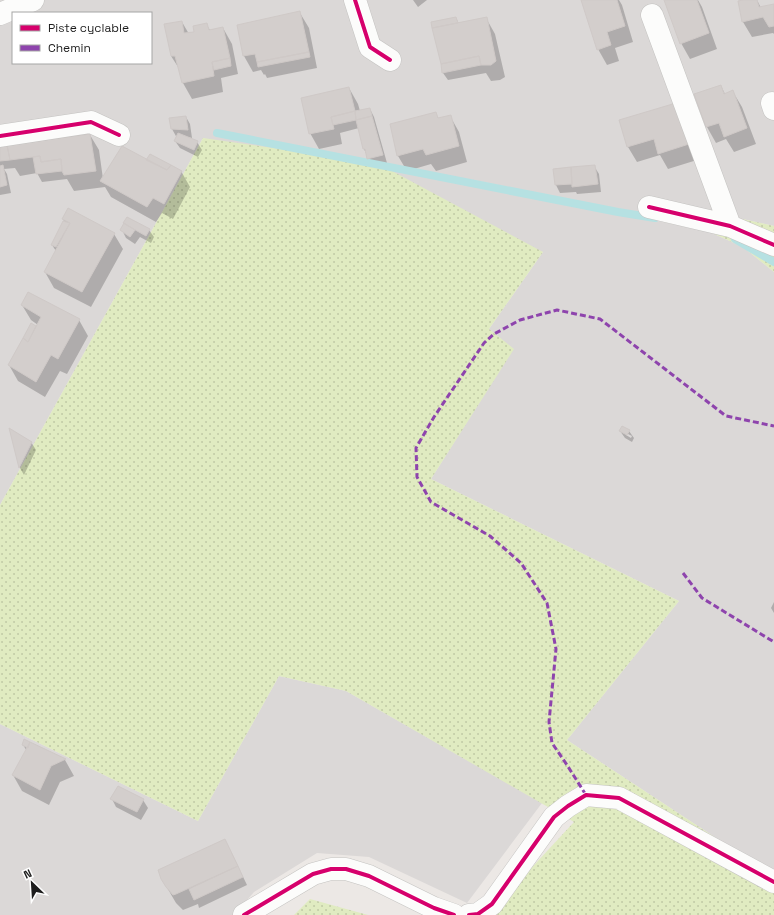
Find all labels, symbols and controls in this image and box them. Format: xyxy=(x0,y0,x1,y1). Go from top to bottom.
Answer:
legend xyxy=(12,12,152,64)
text: Piste cyclable xyxy=(48,20,129,36)
text: Chemin xyxy=(48,40,91,56)
north arrow xyxy=(12,863,52,903)
text: N xyxy=(21,866,34,882)

